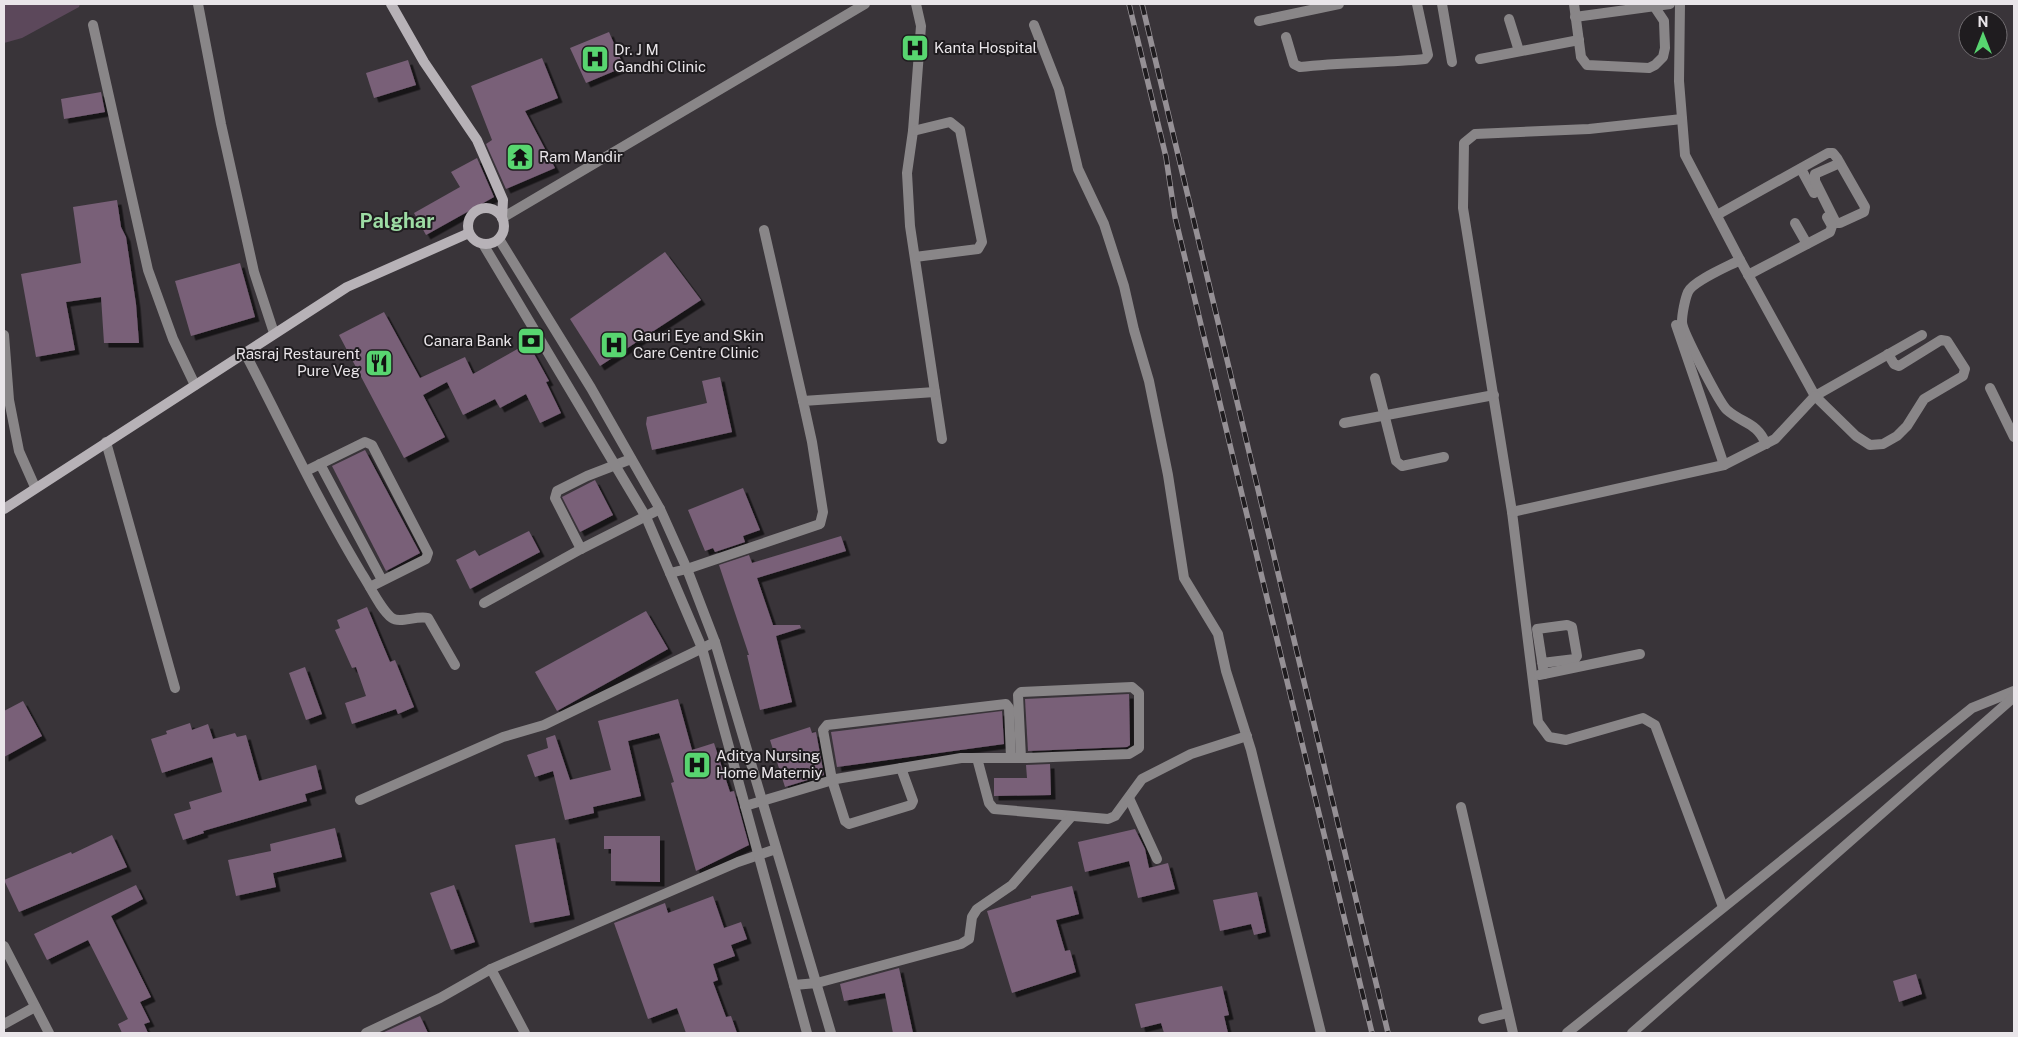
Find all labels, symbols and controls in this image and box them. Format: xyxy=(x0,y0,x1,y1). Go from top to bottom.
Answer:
north arrow xyxy=(1958,10,2008,60)
text: N xyxy=(1978,14,1988,30)
hospital icon: Kanta Hospital xyxy=(900,33,930,63)
place label: Kanta Hospital xyxy=(934,39,1037,56)
place label: Dr. J M Gandhi Clinic xyxy=(614,41,706,75)
hospital icon: Dr. J M Gandhi Clinic xyxy=(580,44,610,74)
temple icon: Ram Mandir xyxy=(505,142,535,172)
place label: Ram Mandir xyxy=(539,148,623,165)
district label: Palghar xyxy=(360,209,434,233)
bank icon: Canara Bank xyxy=(516,326,546,356)
place label: Gauri Eye and Skin Care Centre Clinic xyxy=(633,327,764,361)
hospital icon: Gauri Eye and Skin Care Centre Clinic xyxy=(599,330,629,360)
place label: Canara Bank xyxy=(424,332,512,349)
place label: Rasraj Restaurent Pure Veg xyxy=(236,345,360,379)
restaurant icon: Rasraj Restaurent Pure Veg xyxy=(364,348,394,378)
place label: Aditya Nursing Home Materniy xyxy=(716,747,822,781)
hospital icon: Aditya Nursing Home Materniy xyxy=(682,750,712,780)

